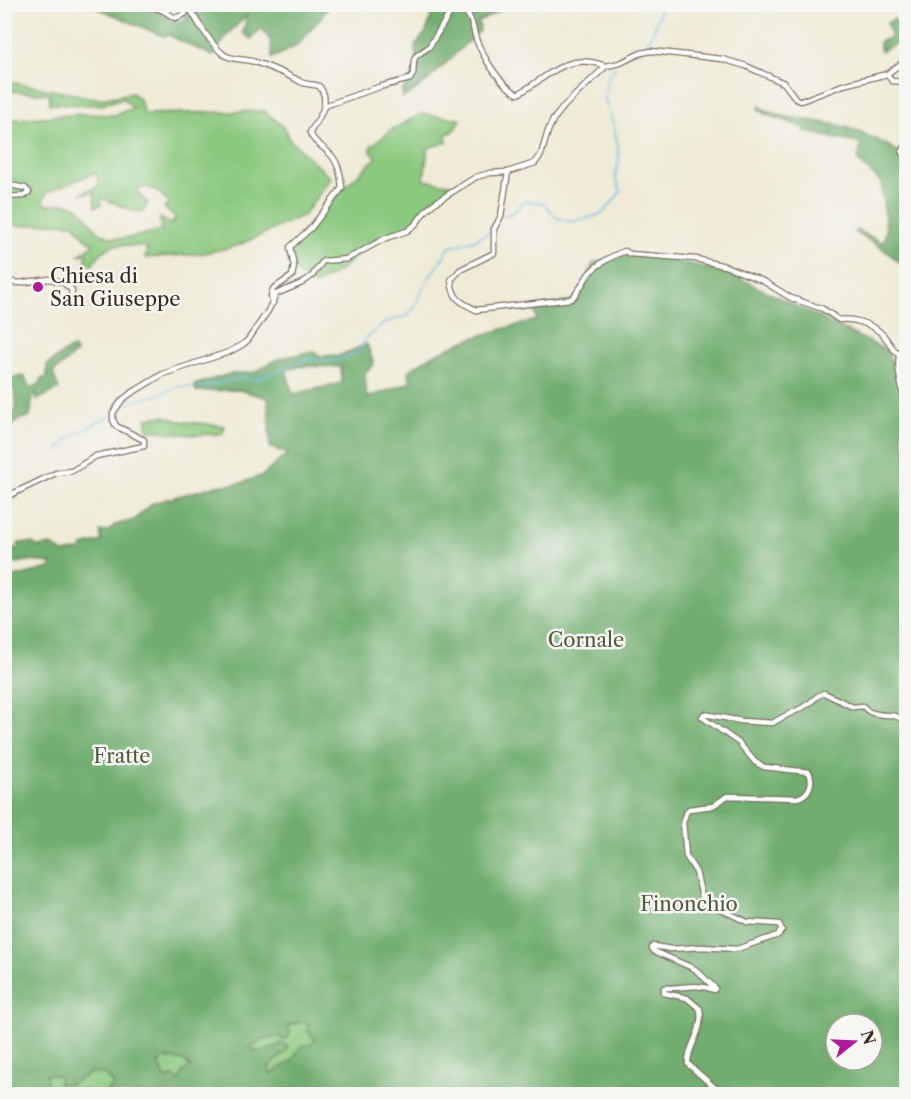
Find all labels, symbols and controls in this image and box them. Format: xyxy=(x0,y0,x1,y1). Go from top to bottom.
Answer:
place label: Chiesa di San Giuseppe xyxy=(50,264,181,311)
marker: Chiesa di San Giuseppe xyxy=(31,280,45,294)
park label: Cornale xyxy=(548,628,624,652)
park label: Fratte xyxy=(93,744,151,768)
park label: Finonchio xyxy=(640,892,738,916)
north arrow xyxy=(824,1012,884,1072)
text: N xyxy=(857,1028,880,1047)

